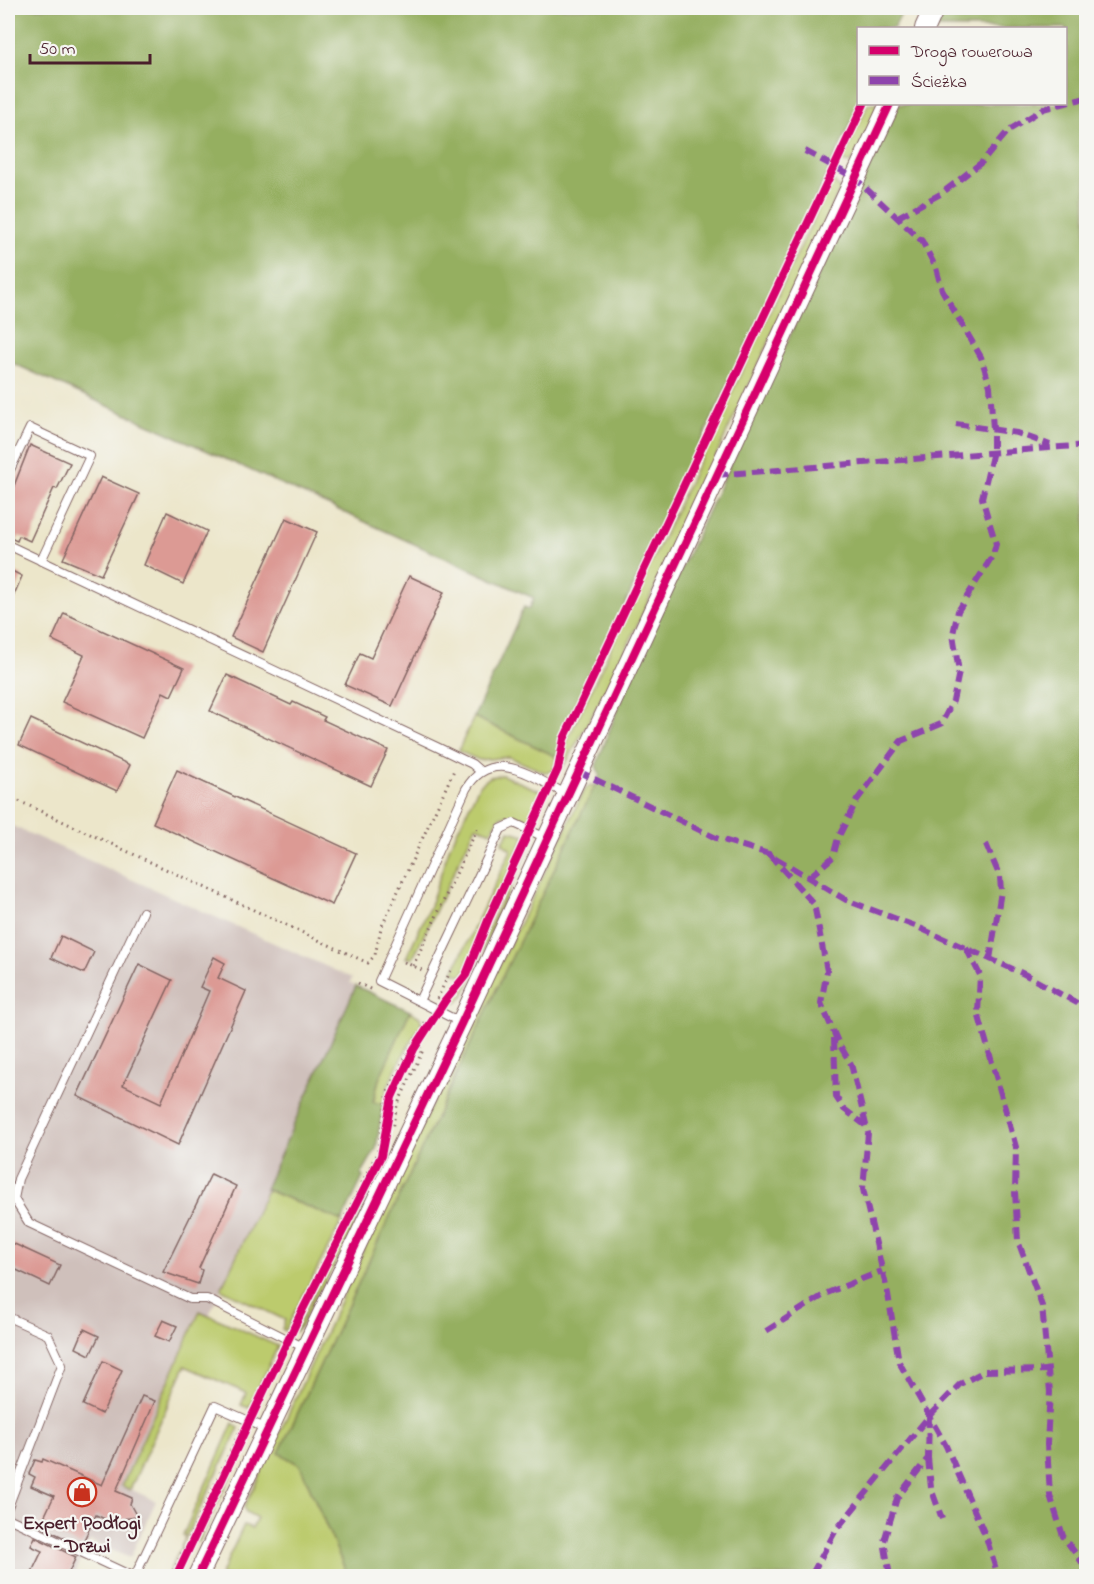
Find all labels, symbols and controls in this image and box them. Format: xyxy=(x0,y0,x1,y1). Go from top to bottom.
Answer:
scale bar xyxy=(30,27,150,65)
legend xyxy=(857,27,1067,105)
text: 50 m xyxy=(39,37,76,63)
text: Droga rowerowa xyxy=(910,40,1033,67)
text: Ścieżka xyxy=(911,70,967,96)
shop icon: Expert Podłogi – Drzwi xyxy=(66,1476,98,1508)
place label: Expert Podłogi – Drzwi xyxy=(23,1510,142,1562)

